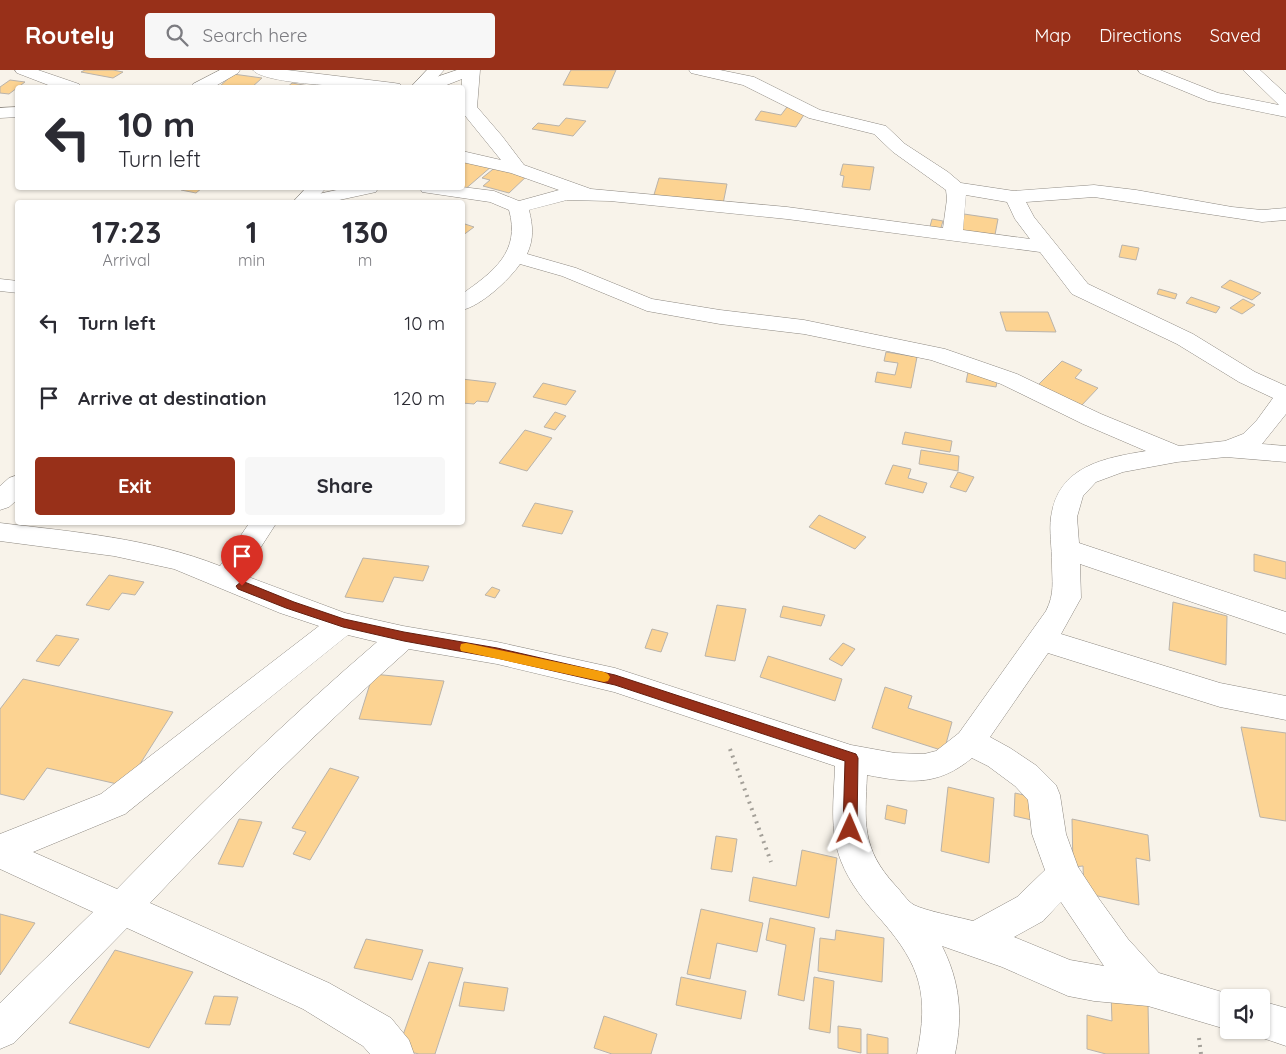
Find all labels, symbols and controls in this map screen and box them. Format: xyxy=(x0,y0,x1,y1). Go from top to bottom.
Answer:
search box xyxy=(145,13,495,58)
text: Routely xyxy=(25,20,115,50)
icon: search xyxy=(163,21,191,49)
text: Search here xyxy=(203,23,307,47)
text: Map xyxy=(1034,24,1071,47)
text: Directions xyxy=(1099,24,1182,47)
text: Saved xyxy=(1210,24,1261,47)
text: 10 m xyxy=(118,102,195,146)
icon: left xyxy=(35,105,100,170)
text: Turn left xyxy=(118,145,201,173)
text: 17:23 xyxy=(92,213,161,251)
text: 1 xyxy=(246,213,257,251)
text: 130 xyxy=(342,213,388,251)
text: Arrival xyxy=(103,250,150,270)
text: min xyxy=(238,250,265,270)
text: m xyxy=(358,250,372,270)
icon: left xyxy=(35,309,63,337)
text: Turn left xyxy=(78,311,156,335)
text: 10 m xyxy=(404,311,445,335)
icon: arrive xyxy=(35,384,63,412)
text: Arrive at destination xyxy=(78,386,267,410)
text: 120 m xyxy=(394,386,445,410)
button: Exit xyxy=(35,457,235,515)
button: Share xyxy=(245,457,445,515)
pin xyxy=(221,535,263,586)
icon: arrive xyxy=(228,542,256,570)
position arrow xyxy=(823,802,875,854)
map controls xyxy=(1220,989,1270,1039)
button: sound xyxy=(1220,989,1270,1039)

